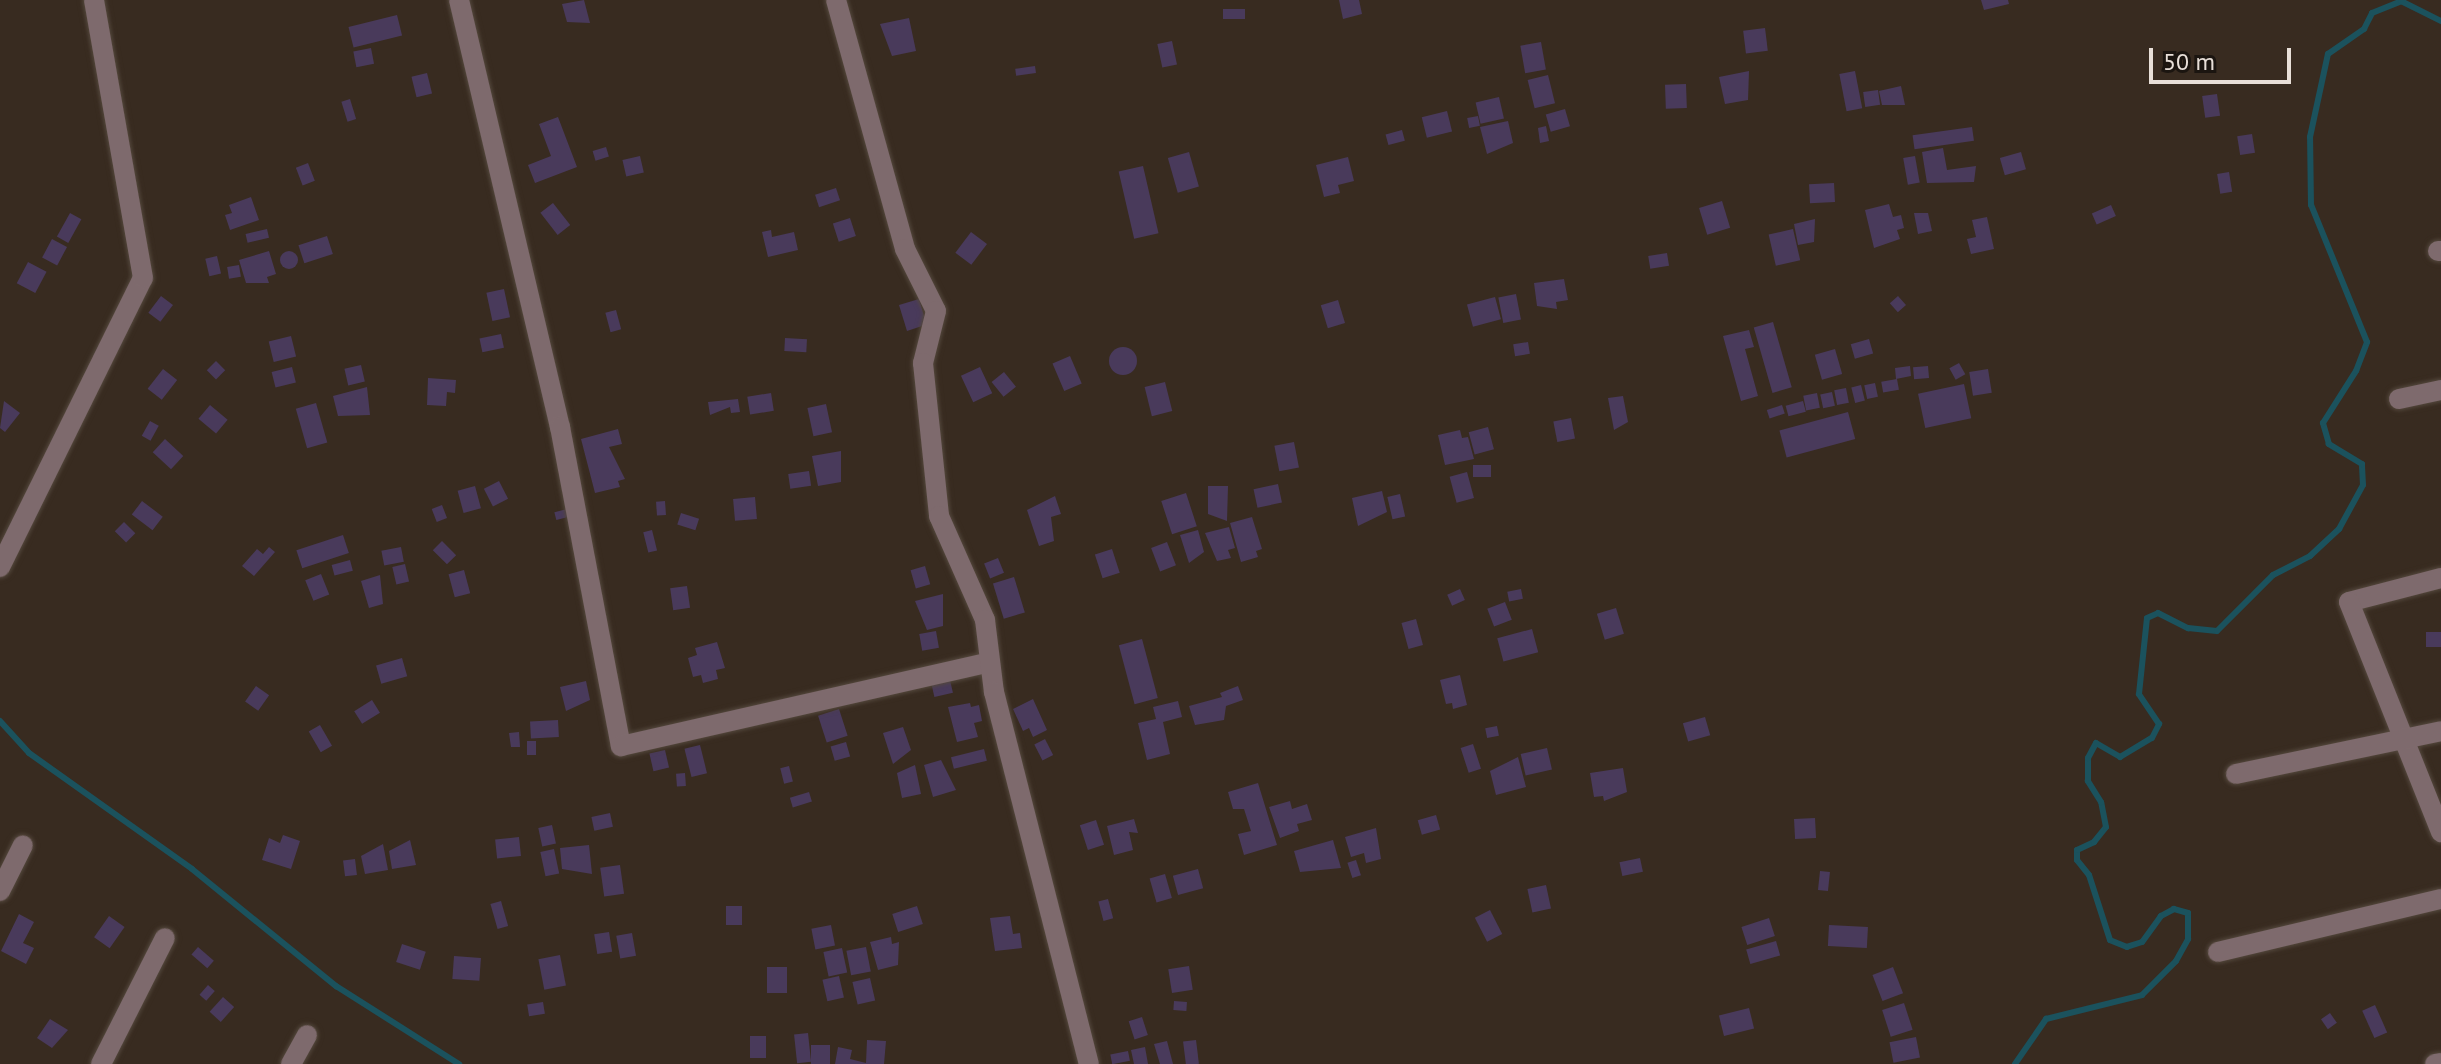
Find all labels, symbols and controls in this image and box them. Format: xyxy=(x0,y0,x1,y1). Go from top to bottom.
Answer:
scale bar xyxy=(2153,32,2295,82)
text: 50 m xyxy=(2163,46,2215,77)

